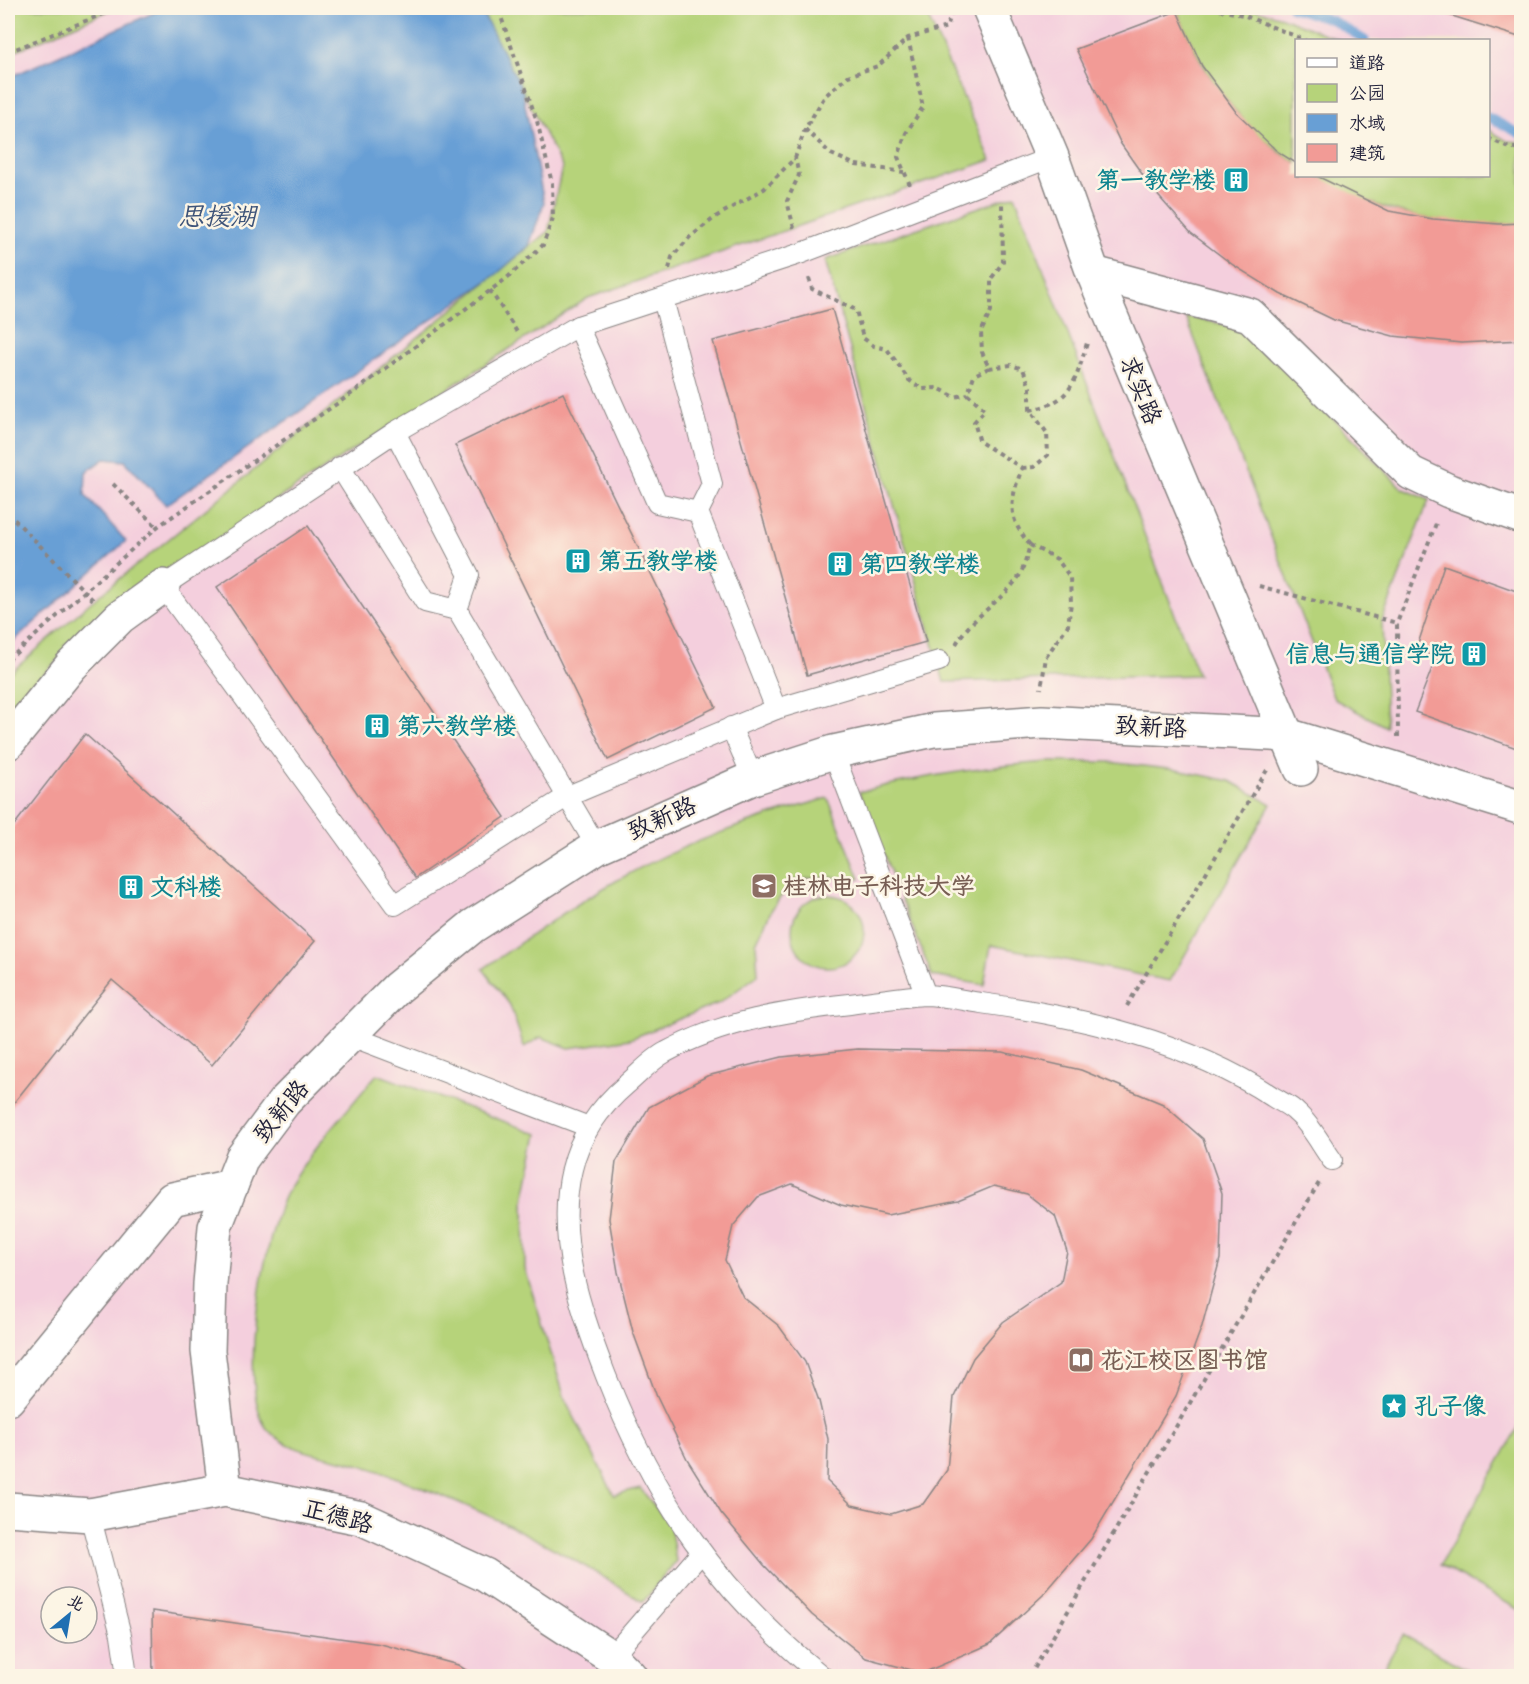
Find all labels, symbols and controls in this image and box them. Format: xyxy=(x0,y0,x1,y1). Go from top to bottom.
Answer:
legend xyxy=(1295,39,1490,177)
text: 道路 xyxy=(1349,52,1385,78)
text: 公园 xyxy=(1349,82,1385,108)
text: 水域 xyxy=(1349,112,1385,138)
text: 建筑 xyxy=(1349,142,1385,168)
place label: 第一教学楼 xyxy=(1096,165,1216,200)
building icon: 第一教学楼 xyxy=(1221,165,1251,195)
water label: 思援湖 xyxy=(178,200,259,238)
street label: 求实路 xyxy=(1109,351,1168,431)
building icon: 第五教学楼 xyxy=(563,546,593,576)
place label: 第五教学楼 xyxy=(598,546,718,581)
building icon: 第四教学楼 xyxy=(825,549,855,579)
place label: 第四教学楼 xyxy=(860,549,980,584)
place label: 信息与通信学院 xyxy=(1286,639,1454,674)
building icon: 信息与通信学院 xyxy=(1459,639,1489,669)
street label: 致新路 xyxy=(1114,710,1188,749)
building icon: 第六教学楼 xyxy=(362,711,392,741)
place label: 第六教学楼 xyxy=(397,711,517,746)
street label: 致新路 xyxy=(623,790,703,851)
school or university icon: 桂林电子科技大学 xyxy=(749,871,779,901)
place label: 桂林电子科技大学 xyxy=(783,871,975,906)
building icon: 文科楼 xyxy=(116,872,146,902)
place label: 文科楼 xyxy=(150,872,222,907)
street label: 致新路 xyxy=(247,1074,319,1152)
library icon: 花江校区图书馆 xyxy=(1066,1345,1096,1375)
place label: 花江校区图书馆 xyxy=(1100,1345,1268,1380)
place icon: 孔子像 xyxy=(1379,1391,1409,1421)
place label: 孔子像 xyxy=(1414,1391,1486,1426)
street label: 正德路 xyxy=(298,1492,377,1545)
north arrow xyxy=(39,1585,99,1645)
text: 北 xyxy=(63,1589,88,1618)

